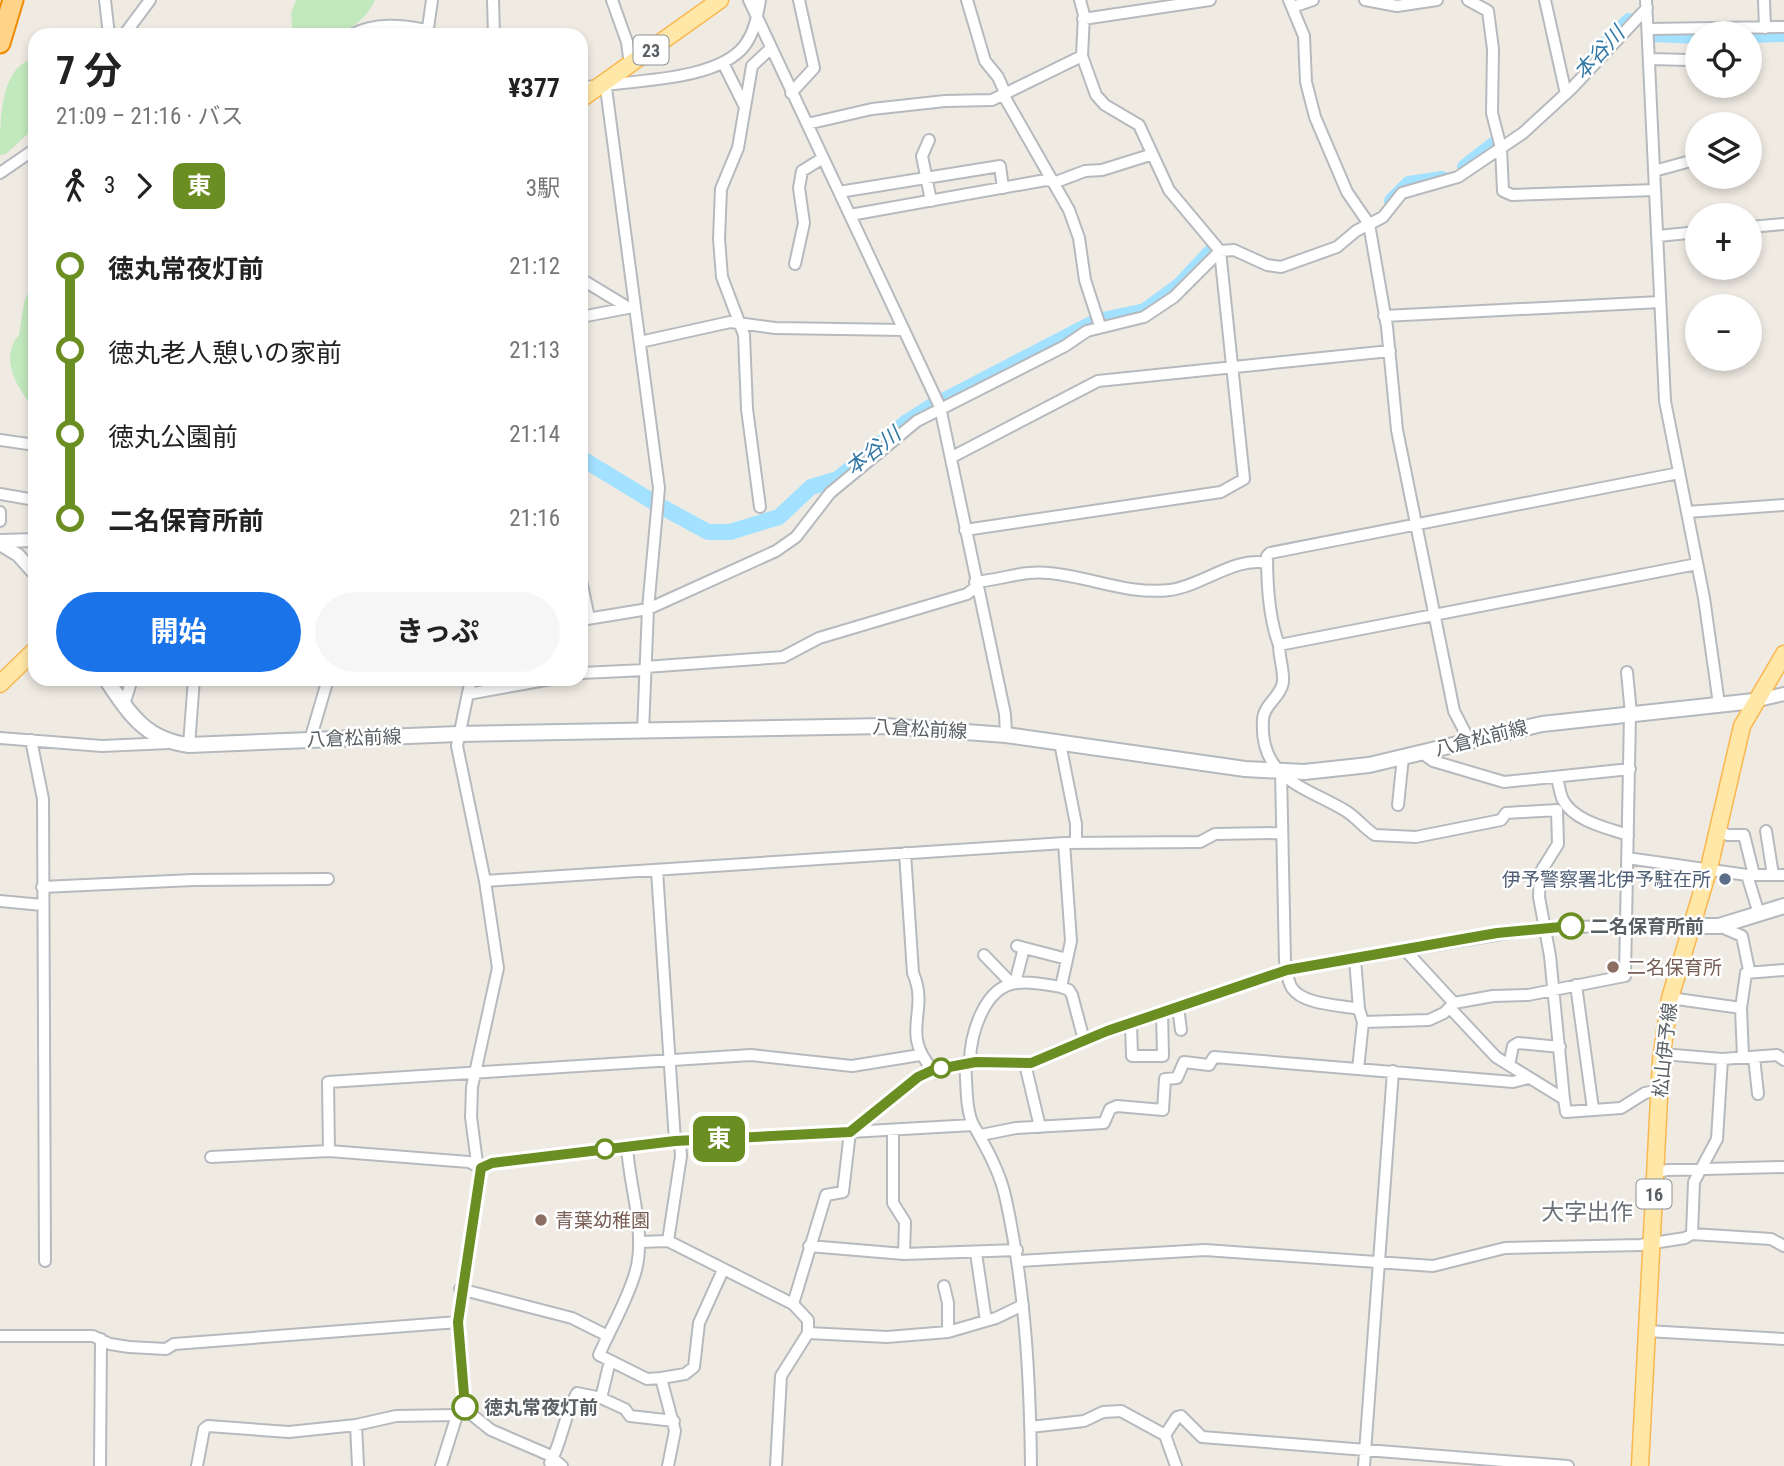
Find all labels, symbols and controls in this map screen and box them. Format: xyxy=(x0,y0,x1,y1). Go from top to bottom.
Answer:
water label: 本谷川 xyxy=(1569,20,1631,84)
map controls xyxy=(1685,21,1762,371)
button: locate xyxy=(1685,21,1762,98)
road number: 23 xyxy=(634,36,668,64)
text: 7 分 xyxy=(56,49,122,93)
text: ¥377 xyxy=(508,73,560,103)
text: 21:09 – 21:16 · バス xyxy=(56,103,243,130)
button: layers xyxy=(1685,112,1762,189)
icon: walk xyxy=(56,167,94,205)
icon: forward xyxy=(125,167,163,205)
text: 3 xyxy=(104,172,115,199)
text: 東 xyxy=(187,172,211,200)
text: 3駅 xyxy=(526,175,560,202)
button: + xyxy=(1685,203,1762,280)
text: 21:12 xyxy=(509,253,560,280)
text: 徳丸常夜灯前 xyxy=(108,254,264,284)
button: − xyxy=(1685,294,1762,371)
text: 21:13 xyxy=(509,337,560,364)
text: 徳丸老人憩いの家前 xyxy=(108,338,342,368)
text: 21:14 xyxy=(509,421,560,448)
water label: 本谷川 xyxy=(841,421,907,480)
text: 徳丸公園前 xyxy=(108,422,238,452)
text: 21:16 xyxy=(509,505,560,532)
text: 二名保育所前 xyxy=(108,506,264,536)
button: 開始 xyxy=(56,592,301,672)
button: きっぷ xyxy=(315,592,560,672)
street label: 八倉松前線 xyxy=(872,715,968,743)
street label: 八倉松前線 xyxy=(1432,715,1530,761)
street label: 八倉松前線 xyxy=(306,725,402,751)
place label: 伊予警察署北伊予駐在所 xyxy=(1502,868,1711,891)
marker: 伊予警察署北伊予駐在所 xyxy=(1717,871,1733,887)
marker: 二名保育所前 xyxy=(1558,913,1584,939)
place label: 二名保育所前 xyxy=(1590,915,1704,938)
place label: 二名保育所 xyxy=(1627,956,1722,979)
marker: 二名保育所 xyxy=(1605,959,1621,975)
street label: 松山伊予線 xyxy=(1649,1002,1681,1098)
unlabelled marker xyxy=(931,1058,951,1078)
line badge: 東 xyxy=(696,1116,742,1162)
text: 東 xyxy=(707,1125,731,1153)
unlabelled marker xyxy=(595,1139,615,1159)
road number: 16 xyxy=(1636,1180,1672,1209)
district label: 大字出作 xyxy=(1541,1199,1633,1226)
place label: 青葉幼稚園 xyxy=(555,1209,650,1232)
marker: 青葉幼稚園 xyxy=(533,1212,549,1228)
marker: 徳丸常夜灯前 xyxy=(452,1394,478,1420)
place label: 徳丸常夜灯前 xyxy=(484,1396,598,1419)

